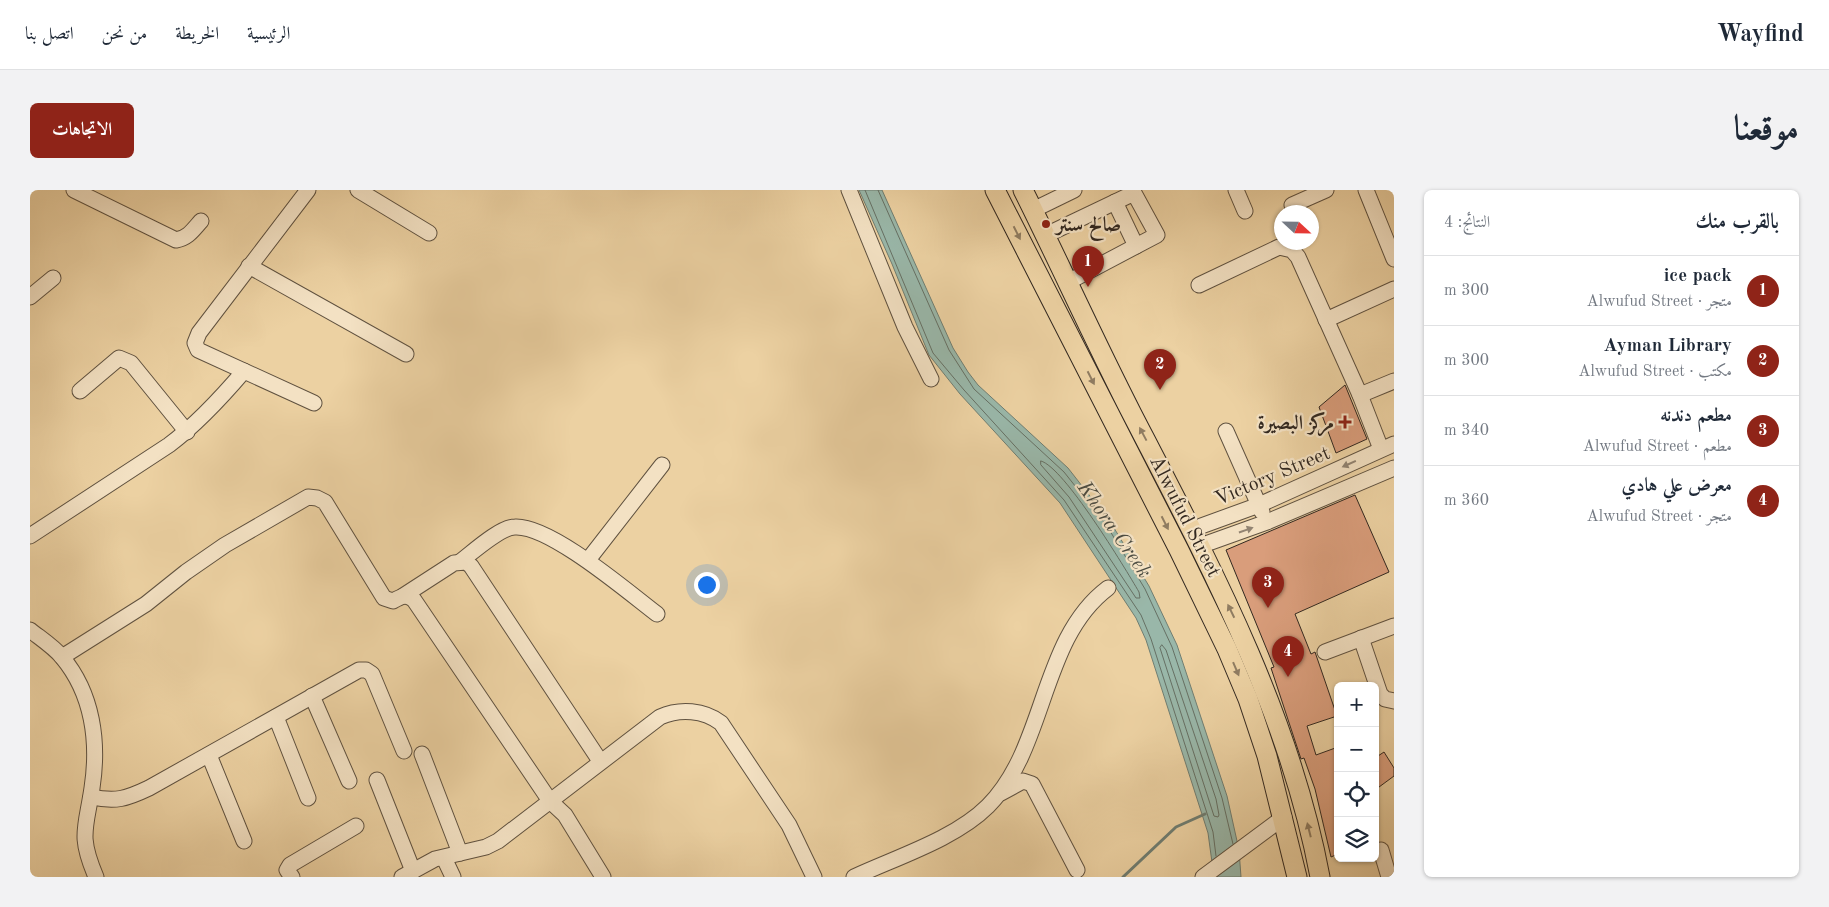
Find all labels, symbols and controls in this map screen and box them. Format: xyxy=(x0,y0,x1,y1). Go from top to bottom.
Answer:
text: Wayfind xyxy=(1717,23,1804,47)
text: اتصل بنا xyxy=(25,25,74,43)
text: من نحن xyxy=(102,25,147,43)
text: الخريطة xyxy=(175,25,219,43)
text: الرئيسية xyxy=(247,25,290,43)
button: الاتجاهات xyxy=(30,103,134,158)
text: موقعنا xyxy=(1734,112,1799,147)
north arrow xyxy=(1274,205,1319,250)
text: بالقرب منك xyxy=(1696,212,1779,233)
place label: صالح سنتر xyxy=(1054,215,1121,241)
text: النتائج: 4 xyxy=(1444,215,1490,231)
marker: صالح سنتر xyxy=(1040,218,1052,230)
one-way arrow xyxy=(1013,226,1021,241)
pin: 1 xyxy=(1072,246,1104,287)
text: ice pack xyxy=(1664,267,1732,286)
text: 300 m xyxy=(1444,283,1489,299)
text: 1 xyxy=(1758,283,1768,299)
text: متجر · Alwufud Street xyxy=(1587,294,1732,310)
text: Ayman Library xyxy=(1603,337,1732,356)
pin: 2 xyxy=(1144,349,1176,390)
text: 300 m xyxy=(1444,353,1489,369)
text: 2 xyxy=(1758,353,1768,369)
text: مكتب · Alwufud Street xyxy=(1578,364,1732,380)
one-way arrow xyxy=(1087,371,1095,385)
text: مطعم دندنه xyxy=(1660,407,1732,426)
place label: مركز البصيرة xyxy=(1257,411,1334,437)
marker: مركز البصيرة xyxy=(1338,415,1352,429)
text: 340 m xyxy=(1444,423,1489,439)
text: 3 xyxy=(1758,423,1768,439)
one-way arrow xyxy=(1139,427,1147,442)
text: مطعم · Alwufud Street xyxy=(1583,439,1732,455)
street label: Victory Street xyxy=(1212,444,1333,510)
street label: Alwufud Street xyxy=(1145,453,1223,581)
one-way arrow xyxy=(1342,460,1356,468)
water label: Khora Creek xyxy=(1072,477,1155,582)
text: معرض علي هادي xyxy=(1621,477,1732,496)
text: 360 m xyxy=(1444,493,1489,509)
text: 4 xyxy=(1758,493,1768,509)
text: متجر · Alwufud Street xyxy=(1587,509,1732,525)
one-way arrow xyxy=(1161,516,1169,530)
one-way arrow xyxy=(1238,526,1253,533)
pin: 3 xyxy=(1252,567,1284,608)
your location xyxy=(694,572,720,598)
one-way arrow xyxy=(1227,604,1235,618)
pin: 4 xyxy=(1272,636,1304,677)
one-way arrow xyxy=(1232,662,1240,676)
map controls xyxy=(1334,682,1379,862)
button: + xyxy=(1334,682,1379,727)
button: − xyxy=(1334,727,1379,772)
button: locate xyxy=(1334,772,1379,817)
button: layers xyxy=(1334,817,1379,862)
one-way arrow xyxy=(1305,822,1313,837)

